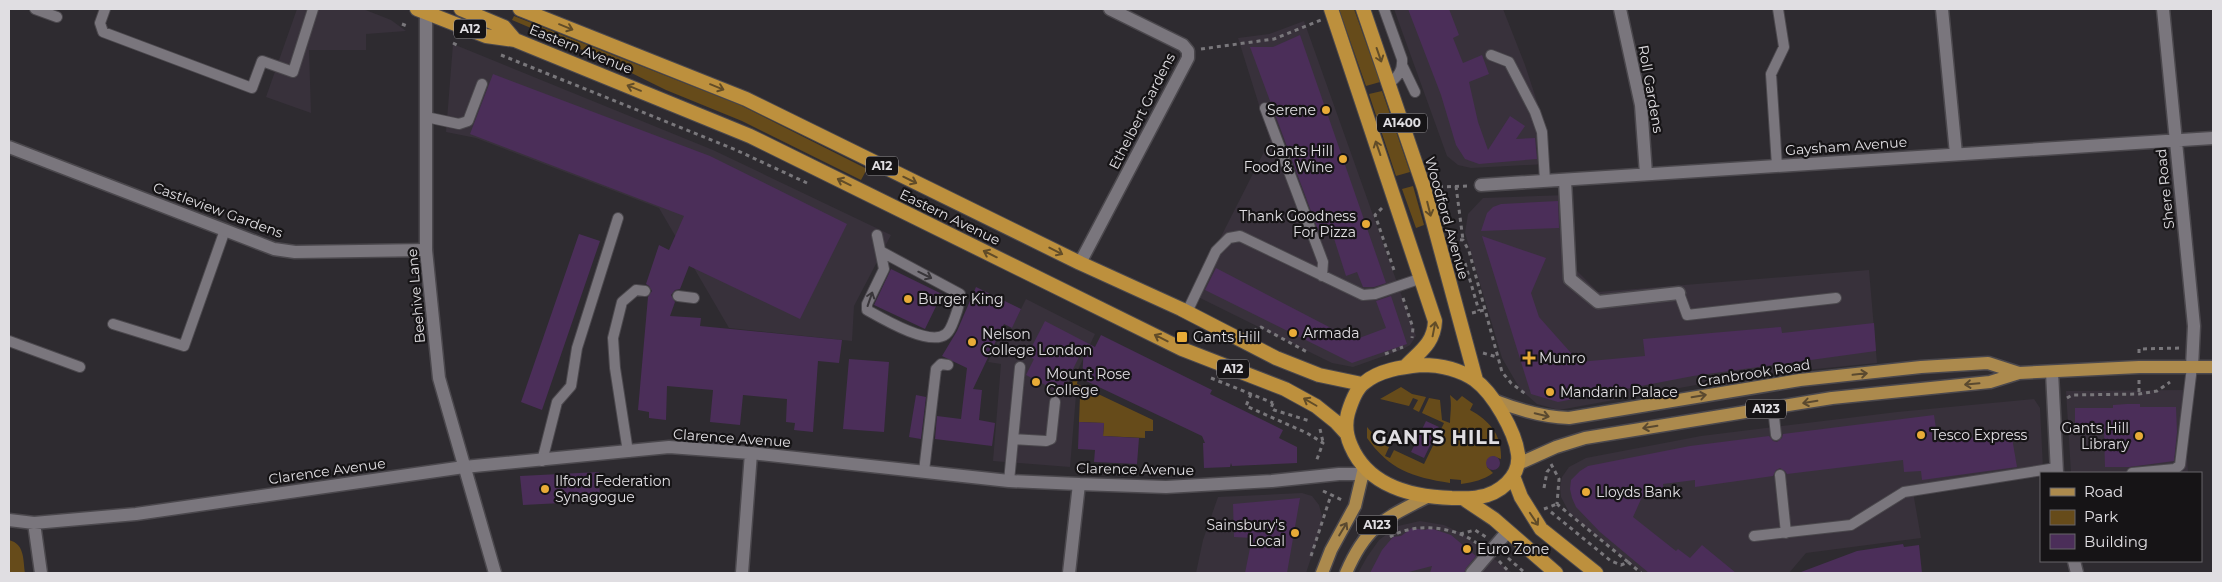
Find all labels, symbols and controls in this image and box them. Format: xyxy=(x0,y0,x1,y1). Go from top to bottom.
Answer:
road number: A12 xyxy=(454,20,486,38)
street label: Eastern Avenue xyxy=(527,20,635,78)
one-way arrow xyxy=(558,23,573,32)
street label: Roll Gardens xyxy=(1634,44,1668,134)
one-way arrow xyxy=(1375,46,1384,62)
street label: Ethelbert Gardens xyxy=(1105,50,1179,172)
one-way arrow xyxy=(627,83,642,92)
one-way arrow xyxy=(708,83,724,92)
place label: Serene xyxy=(1267,101,1316,119)
marker: Serene xyxy=(1320,104,1332,116)
road number: A1400 xyxy=(1377,114,1427,132)
street label: Gaysham Avenue xyxy=(1784,133,1908,159)
one-way arrow xyxy=(1373,141,1382,156)
place label: Gants Hill Food & Wine xyxy=(1244,142,1333,176)
street label: Shere Road xyxy=(2152,148,2178,230)
marker: Gants Hill Food & Wine xyxy=(1337,153,1349,165)
street label: Woodford Avenue xyxy=(1421,155,1473,281)
road number: A12 xyxy=(866,157,898,176)
one-way arrow xyxy=(903,175,918,185)
one-way arrow xyxy=(837,177,852,186)
street label: Castleview Gardens xyxy=(151,178,286,242)
street label: Eastern Avenue xyxy=(897,185,1003,249)
one-way arrow xyxy=(1425,201,1434,217)
place label: Thank Goodness For Pizza xyxy=(1239,207,1356,241)
marker: Thank Goodness For Pizza xyxy=(1360,218,1372,230)
one-way arrow xyxy=(1049,246,1064,256)
street label: Beehive Lane xyxy=(403,248,429,344)
one-way arrow xyxy=(983,249,998,258)
one-way arrow xyxy=(917,271,932,280)
place label: Burger King xyxy=(918,290,1004,308)
one-way arrow xyxy=(865,292,875,308)
marker: Burger King xyxy=(902,293,914,305)
one-way arrow xyxy=(1429,322,1439,338)
place label: Armada xyxy=(1303,324,1359,342)
place label: Nelson College London xyxy=(982,325,1092,359)
marker: Armada xyxy=(1287,327,1299,339)
place label: Gants Hill xyxy=(1193,328,1260,346)
marker: Gants Hill xyxy=(1175,330,1189,344)
one-way arrow xyxy=(1154,333,1169,342)
marker: Nelson College London xyxy=(966,336,978,348)
place label: Munro xyxy=(1539,349,1586,367)
marker: Munro xyxy=(1523,352,1535,364)
street label: Cranbrook Road xyxy=(1696,355,1812,391)
road number: A12 xyxy=(1217,359,1249,378)
place label: Mount Rose College xyxy=(1046,365,1131,399)
one-way arrow xyxy=(1852,369,1868,378)
marker: Mount Rose College xyxy=(1030,376,1042,388)
one-way arrow xyxy=(1964,379,1980,389)
place label: Mandarin Palace xyxy=(1560,383,1678,401)
marker: Mandarin Palace xyxy=(1544,386,1556,398)
one-way arrow xyxy=(1691,391,1707,401)
one-way arrow xyxy=(1303,397,1317,407)
one-way arrow xyxy=(1803,397,1819,407)
road number: A123 xyxy=(1746,399,1786,418)
one-way arrow xyxy=(1534,411,1550,420)
place label: Gants Hill Library xyxy=(2062,419,2129,453)
one-way arrow xyxy=(1642,423,1658,433)
street label: Clarence Avenue xyxy=(673,425,791,451)
district label: GANTS HILL xyxy=(1372,426,1500,449)
place label: Tesco Express xyxy=(1931,426,2028,444)
marker: Tesco Express xyxy=(1915,429,1927,441)
marker: Gants Hill Library xyxy=(2133,430,2145,442)
street label: Clarence Avenue xyxy=(267,454,387,488)
street label: Clarence Avenue xyxy=(1076,459,1194,479)
place label: Ilford Federation Synagogue xyxy=(555,472,671,506)
legend xyxy=(2040,472,2202,562)
text: Road xyxy=(2084,482,2123,501)
marker: Ilford Federation Synagogue xyxy=(539,483,551,495)
place label: Lloyds Bank xyxy=(1596,483,1681,501)
marker: Lloyds Bank xyxy=(1580,486,1592,498)
text: Park xyxy=(2084,507,2118,526)
one-way arrow xyxy=(1529,512,1540,526)
place label: Sainsbury's Local xyxy=(1206,516,1285,550)
road number: A123 xyxy=(1357,516,1397,534)
one-way arrow xyxy=(1338,522,1348,537)
marker: Sainsbury's Local xyxy=(1289,527,1301,539)
text: Building xyxy=(2084,532,2148,551)
place label: Euro Zone xyxy=(1477,540,1549,558)
marker: Euro Zone xyxy=(1461,543,1473,555)

